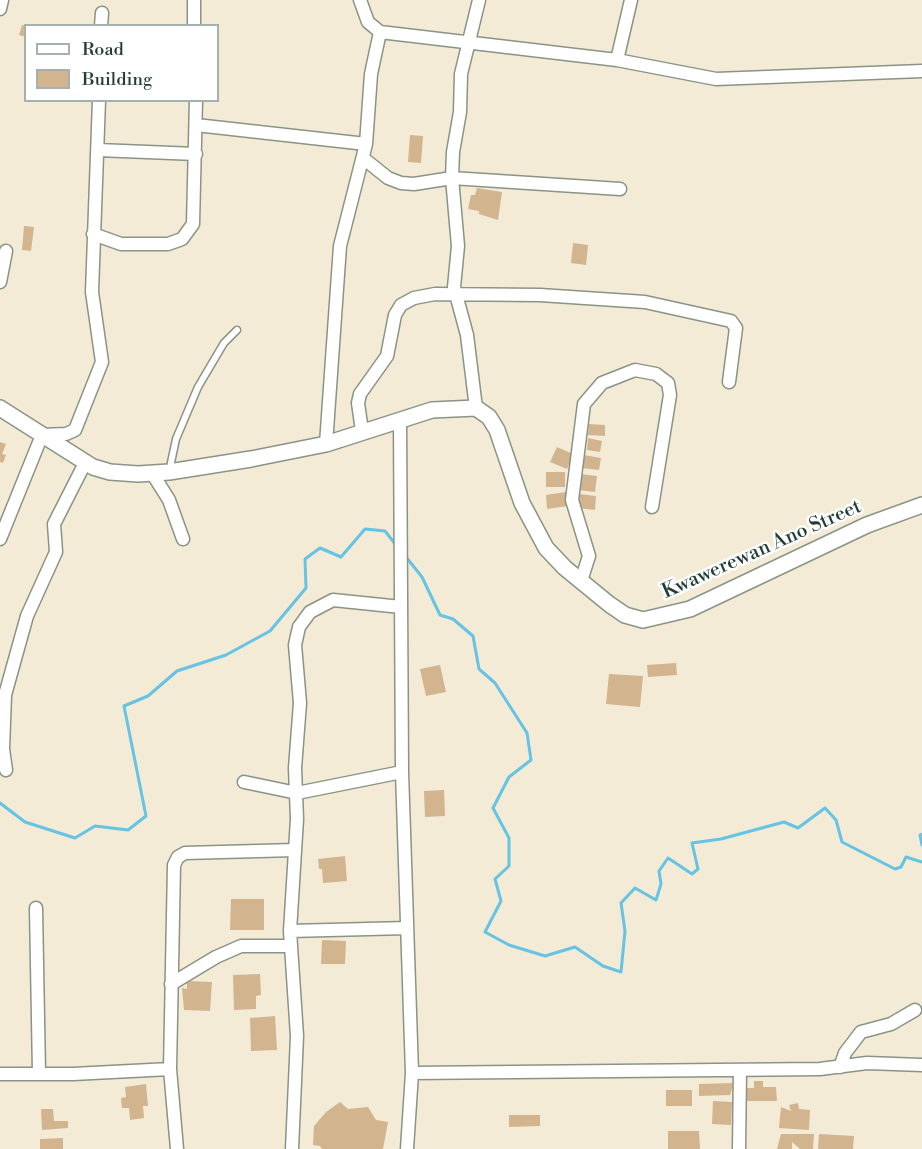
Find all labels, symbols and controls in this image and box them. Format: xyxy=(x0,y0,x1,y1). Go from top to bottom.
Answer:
legend xyxy=(24,24,219,102)
text: Road xyxy=(82,38,124,61)
text: Building xyxy=(82,68,152,91)
street label: Kwawerewan Ano Street xyxy=(659,495,865,605)

